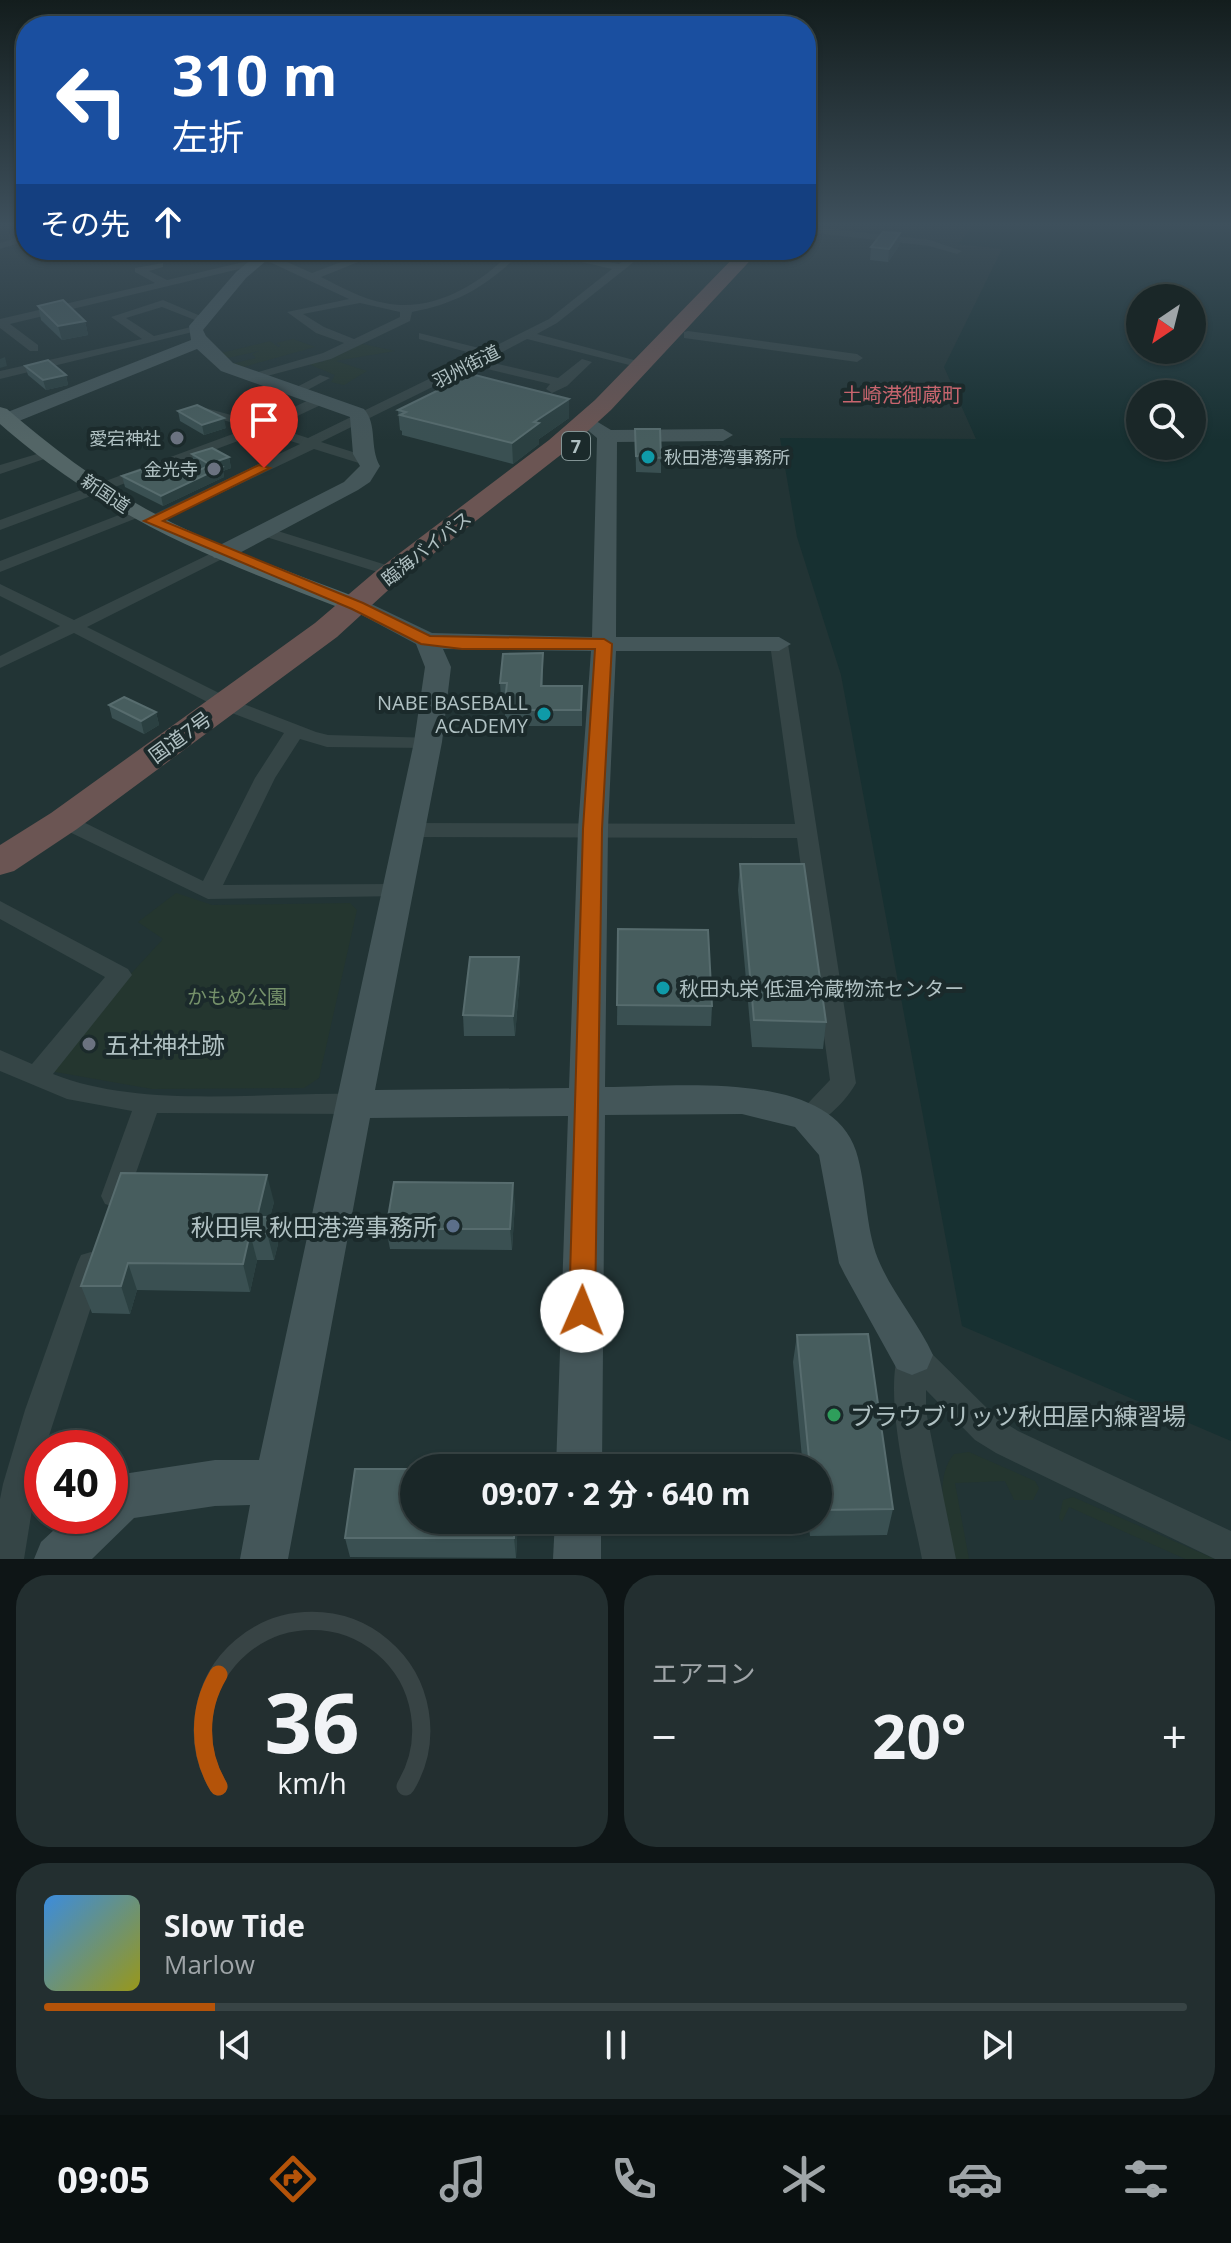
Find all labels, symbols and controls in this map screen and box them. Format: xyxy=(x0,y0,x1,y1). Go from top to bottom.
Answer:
text: 310 m xyxy=(172,36,338,112)
icon: left xyxy=(40,48,144,152)
text: 左折 xyxy=(172,112,244,161)
icon: ahead xyxy=(146,200,190,244)
text: その先 xyxy=(40,203,130,244)
north arrow xyxy=(1126,284,1206,364)
map controls xyxy=(1126,284,1206,460)
street label: 羽州街道 xyxy=(428,339,504,393)
button: search xyxy=(1126,380,1206,460)
district label: 土崎港御蔵町 xyxy=(842,381,962,408)
pin xyxy=(230,386,298,468)
icon: arrive xyxy=(242,398,286,442)
place label: 愛宕神社 xyxy=(89,426,161,450)
marker: 愛宕神社 xyxy=(168,429,186,447)
road number: 7 xyxy=(562,432,590,460)
place label: 秋田港湾事務所 xyxy=(664,445,790,469)
marker: 秋田港湾事務所 xyxy=(639,448,657,466)
place label: 金光寺 xyxy=(144,457,198,481)
marker: 金光寺 xyxy=(205,460,223,478)
street label: 新国道 xyxy=(77,468,135,518)
street label: 臨海バイパス xyxy=(376,505,476,591)
place label: NABE BASEBALL ACADEMY xyxy=(377,689,529,739)
street label: 国道7号 xyxy=(143,705,217,769)
marker: NABE BASEBALL ACADEMY xyxy=(535,705,553,723)
place label: 秋田丸栄 低温冷蔵物流センター xyxy=(679,975,964,1002)
marker: 秋田丸栄 低温冷蔵物流センター xyxy=(654,979,672,997)
park label: かもめ公園 xyxy=(187,983,287,1010)
place label: 五社神社跡 xyxy=(105,1028,225,1061)
marker: 五社神社跡 xyxy=(80,1035,98,1053)
place label: 秋田県 秋田港湾事務所 xyxy=(191,1210,437,1243)
marker: 秋田県 秋田港湾事務所 xyxy=(444,1217,462,1235)
position arrow xyxy=(540,1269,624,1353)
place label: ブラウブリッツ秋田屋内練習場 xyxy=(850,1399,1186,1432)
marker: ブラウブリッツ秋田屋内練習場 xyxy=(825,1406,843,1424)
speed limit sign: 40 xyxy=(24,1430,128,1534)
text: 09:07 · 2 分 · 640 m xyxy=(481,1473,751,1514)
text: エアコン xyxy=(652,1655,756,1691)
text: 36 xyxy=(264,1664,359,1777)
text: 20° xyxy=(872,1695,966,1777)
text: − xyxy=(652,1706,677,1766)
text: + xyxy=(1162,1706,1187,1766)
text: km/h xyxy=(277,1763,346,1802)
text: Slow Tide xyxy=(164,1905,305,1946)
text: Marlow xyxy=(164,1946,255,1982)
icon: previous xyxy=(213,2023,257,2067)
icon: pause xyxy=(594,2023,638,2067)
icon: next xyxy=(975,2023,1019,2067)
icon: directions xyxy=(265,2151,321,2207)
icon: music xyxy=(435,2151,491,2207)
icon: phone xyxy=(606,2151,662,2207)
icon: climate xyxy=(776,2151,832,2207)
icon: car xyxy=(947,2151,1003,2207)
icon: filters xyxy=(1118,2151,1174,2207)
text: 09:05 xyxy=(57,2155,150,2204)

